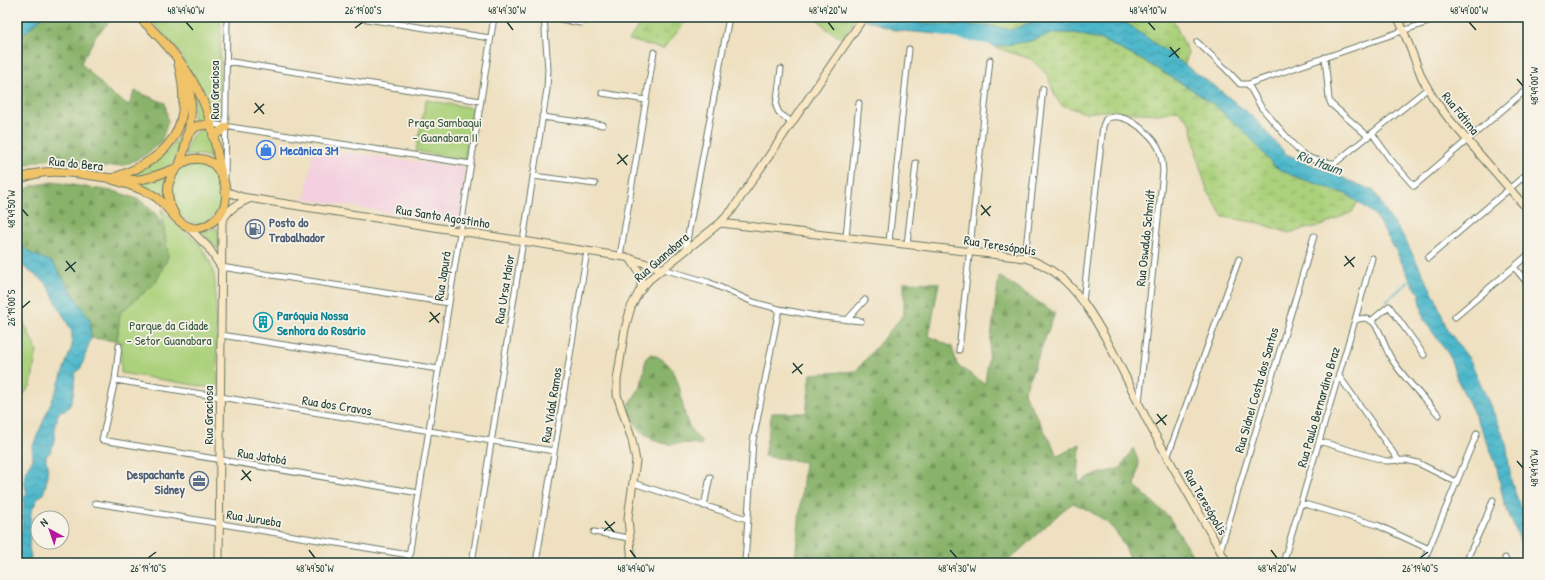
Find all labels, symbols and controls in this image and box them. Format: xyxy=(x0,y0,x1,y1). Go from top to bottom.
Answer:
text: 48°49'40"W xyxy=(168,4,205,17)
text: 26°19'00"S xyxy=(345,4,382,17)
text: 48°49'30"W xyxy=(488,4,527,17)
text: 48°49'20"W xyxy=(809,4,848,17)
text: 48°49'10"W xyxy=(1130,4,1167,17)
text: 48°49'00"W xyxy=(1450,4,1489,17)
street label: Rua Graciosa xyxy=(205,61,223,119)
text: 48°49'00"W xyxy=(1528,66,1541,105)
street label: Rua Fátima xyxy=(1438,88,1484,138)
park label: Praça Sambaqui - Guanabara II xyxy=(408,113,482,146)
shop icon: Mecânica 3M xyxy=(255,139,277,161)
place label: Mecânica 3M xyxy=(280,141,339,159)
water label: Rio Itaum xyxy=(1295,145,1346,179)
street label: Rua do Bera xyxy=(48,151,104,175)
street label: Rua Oswaldo Schmidt xyxy=(1131,188,1159,287)
text: 48°49'50"W xyxy=(5,189,18,228)
street label: Rua Santo Agostinho xyxy=(395,200,491,232)
place label: Posto do Trabalhador xyxy=(268,213,326,246)
fuel station icon: Posto do Trabalhador xyxy=(244,218,266,240)
street label: Rua Guanabara xyxy=(630,228,692,286)
street label: Rua Teresópolis xyxy=(963,230,1037,260)
street label: Rua Japurá xyxy=(429,250,455,302)
street label: Rua Ursa Maior xyxy=(490,253,518,325)
text: 26°19'00"S xyxy=(5,289,18,326)
place label: Paróquia Nossa Senhora do Rosário xyxy=(277,306,366,339)
building icon: Paróquia Nossa Senhora do Rosário xyxy=(252,311,274,333)
park label: Parque da Cidade - Setor Guanabara xyxy=(126,316,212,349)
street label: Rua Sidnei Costa dos Santos xyxy=(1229,325,1283,455)
street label: Rua Paulo Bernardino Braz xyxy=(1292,344,1344,469)
street label: Rua Vidal Ramos xyxy=(536,366,566,444)
street label: Rua Graciosa xyxy=(199,386,217,444)
street label: Rua dos Cravos xyxy=(301,391,373,419)
street label: Rua Jatobá xyxy=(236,443,288,469)
text: 48°49'10"W xyxy=(1528,449,1541,486)
place label: Despachante Sidney xyxy=(127,465,186,499)
street label: Rua Teresópolis xyxy=(1180,466,1232,538)
office icon: Despachante Sidney xyxy=(188,470,210,492)
street label: Rua Jurueba xyxy=(225,505,283,531)
north arrow xyxy=(30,510,70,550)
text: N xyxy=(37,515,50,530)
text: 26°19'10"S xyxy=(130,562,166,575)
text: 48°49'50"W xyxy=(296,562,335,575)
text: 48°49'40"W xyxy=(618,562,655,575)
text: 48°49'30"W xyxy=(938,562,977,575)
text: 48°49'20"W xyxy=(1258,562,1297,575)
text: 26°19'40"S xyxy=(1402,562,1438,575)

